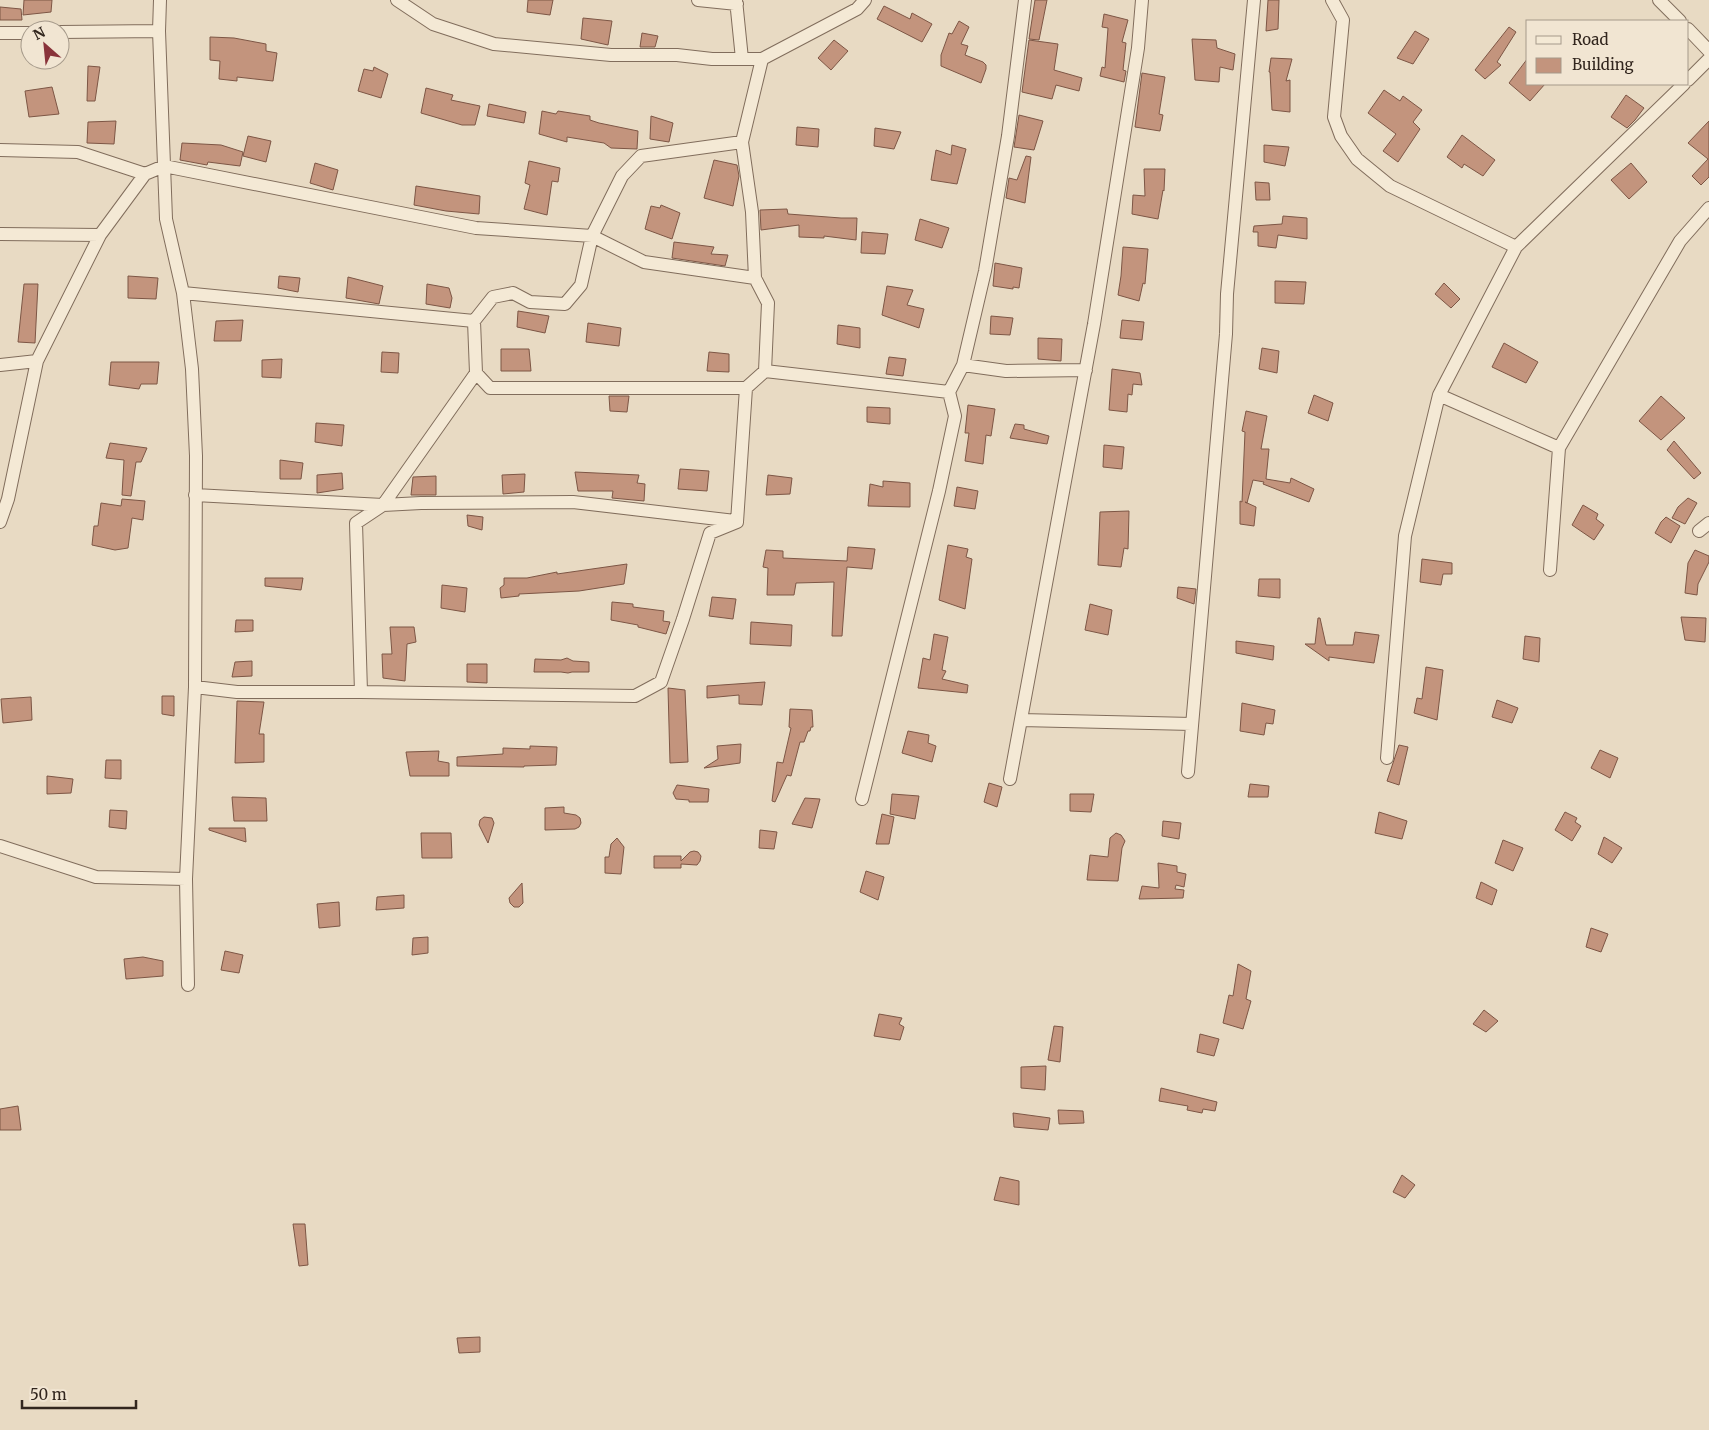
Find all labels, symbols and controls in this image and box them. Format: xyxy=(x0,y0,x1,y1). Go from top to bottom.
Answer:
north arrow xyxy=(20,20,70,70)
legend xyxy=(1526,20,1689,85)
text: N xyxy=(30,23,48,44)
text: Road xyxy=(1572,30,1608,49)
text: Building xyxy=(1572,55,1634,74)
scale bar xyxy=(22,1378,136,1410)
text: 50 m xyxy=(30,1385,67,1404)

